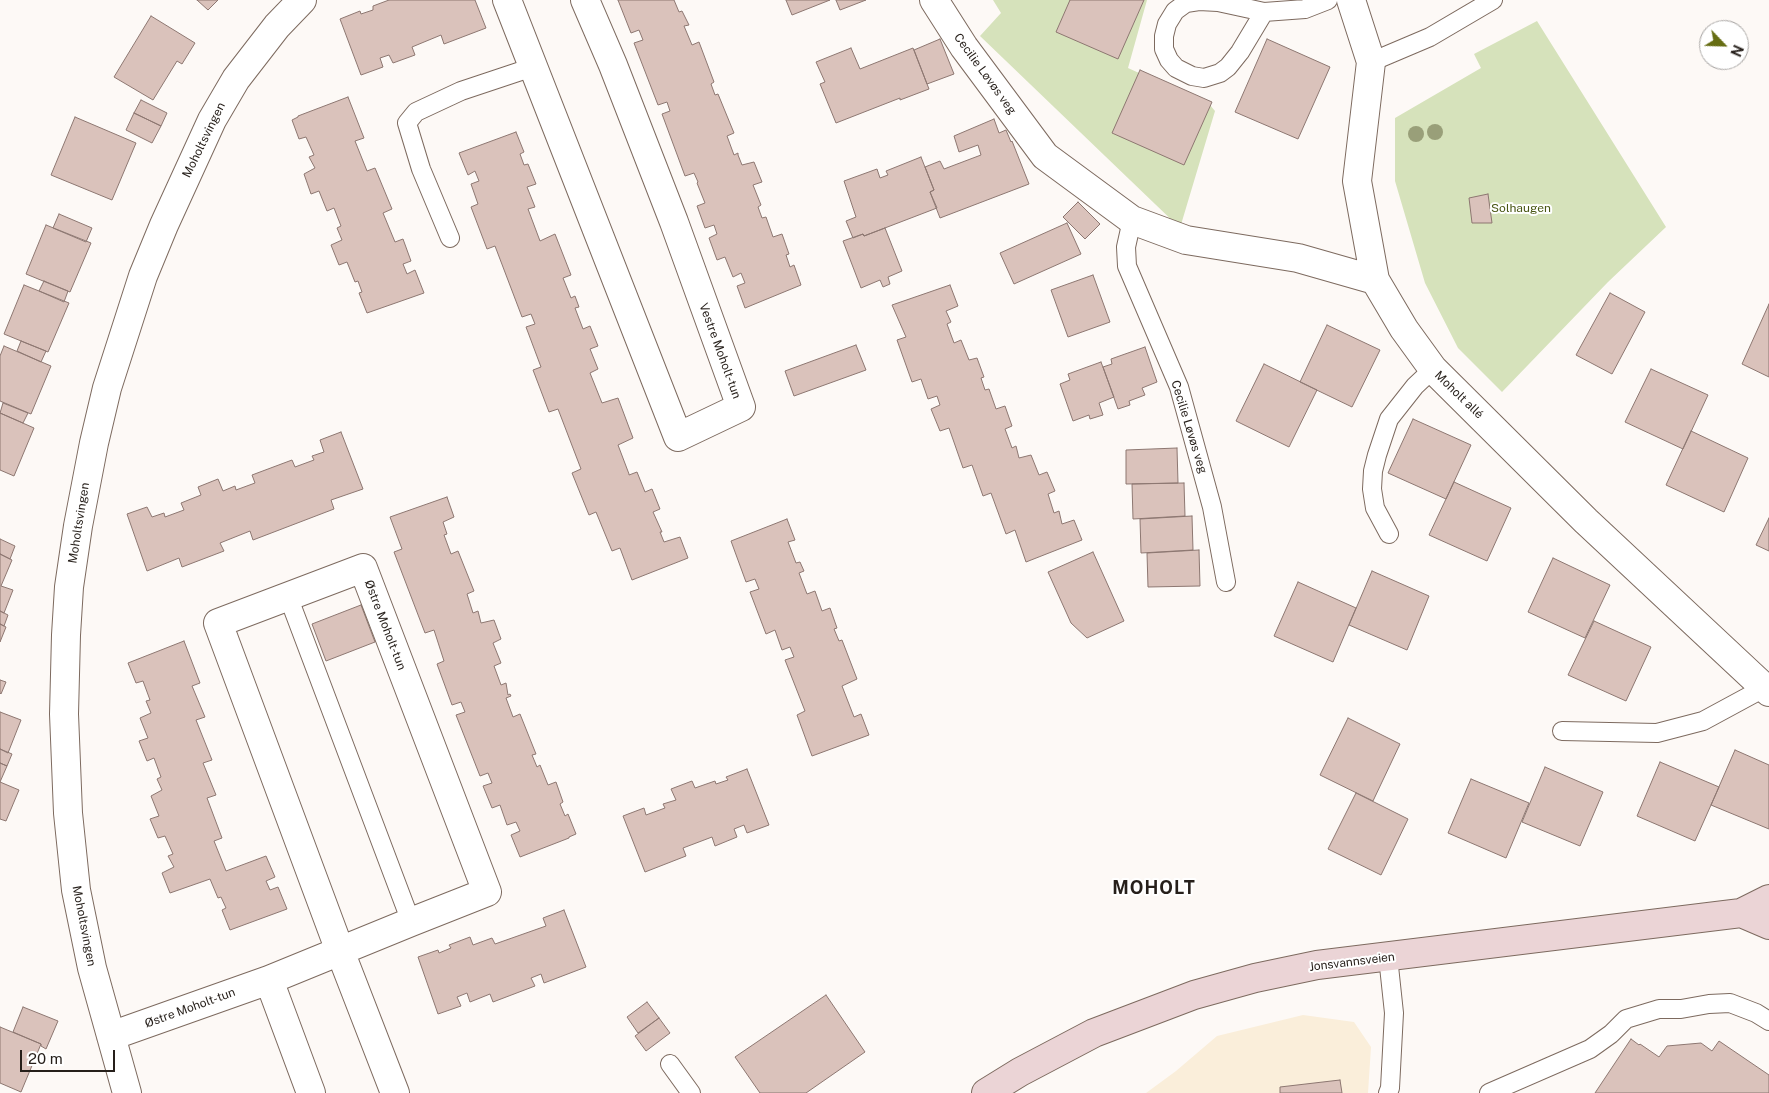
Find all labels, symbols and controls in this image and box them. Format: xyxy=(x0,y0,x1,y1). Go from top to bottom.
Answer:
north arrow xyxy=(1699,20,1749,70)
street label: Cecilie Løvøs veg xyxy=(951,31,1019,117)
text: N xyxy=(1727,42,1746,59)
street label: Moholtsvingen xyxy=(180,100,228,180)
park label: Solhaugen xyxy=(1491,201,1551,215)
street label: Vestre Moholt-tun xyxy=(696,301,744,401)
street label: Moholt allé xyxy=(1432,368,1486,422)
street label: Cecilie Løvøs veg xyxy=(1168,379,1210,475)
street label: Moholtsvingen xyxy=(65,481,93,565)
street label: Østre Moholt-tun xyxy=(361,578,409,672)
district label: MOHOLT xyxy=(1111,877,1197,899)
street label: Moholtsvingen xyxy=(69,884,99,968)
street label: Jonsvannsveien xyxy=(1308,950,1396,974)
street label: Østre Moholt-tun xyxy=(143,985,237,1031)
scale bar xyxy=(22,1040,118,1072)
text: 20 m xyxy=(28,1050,63,1067)

